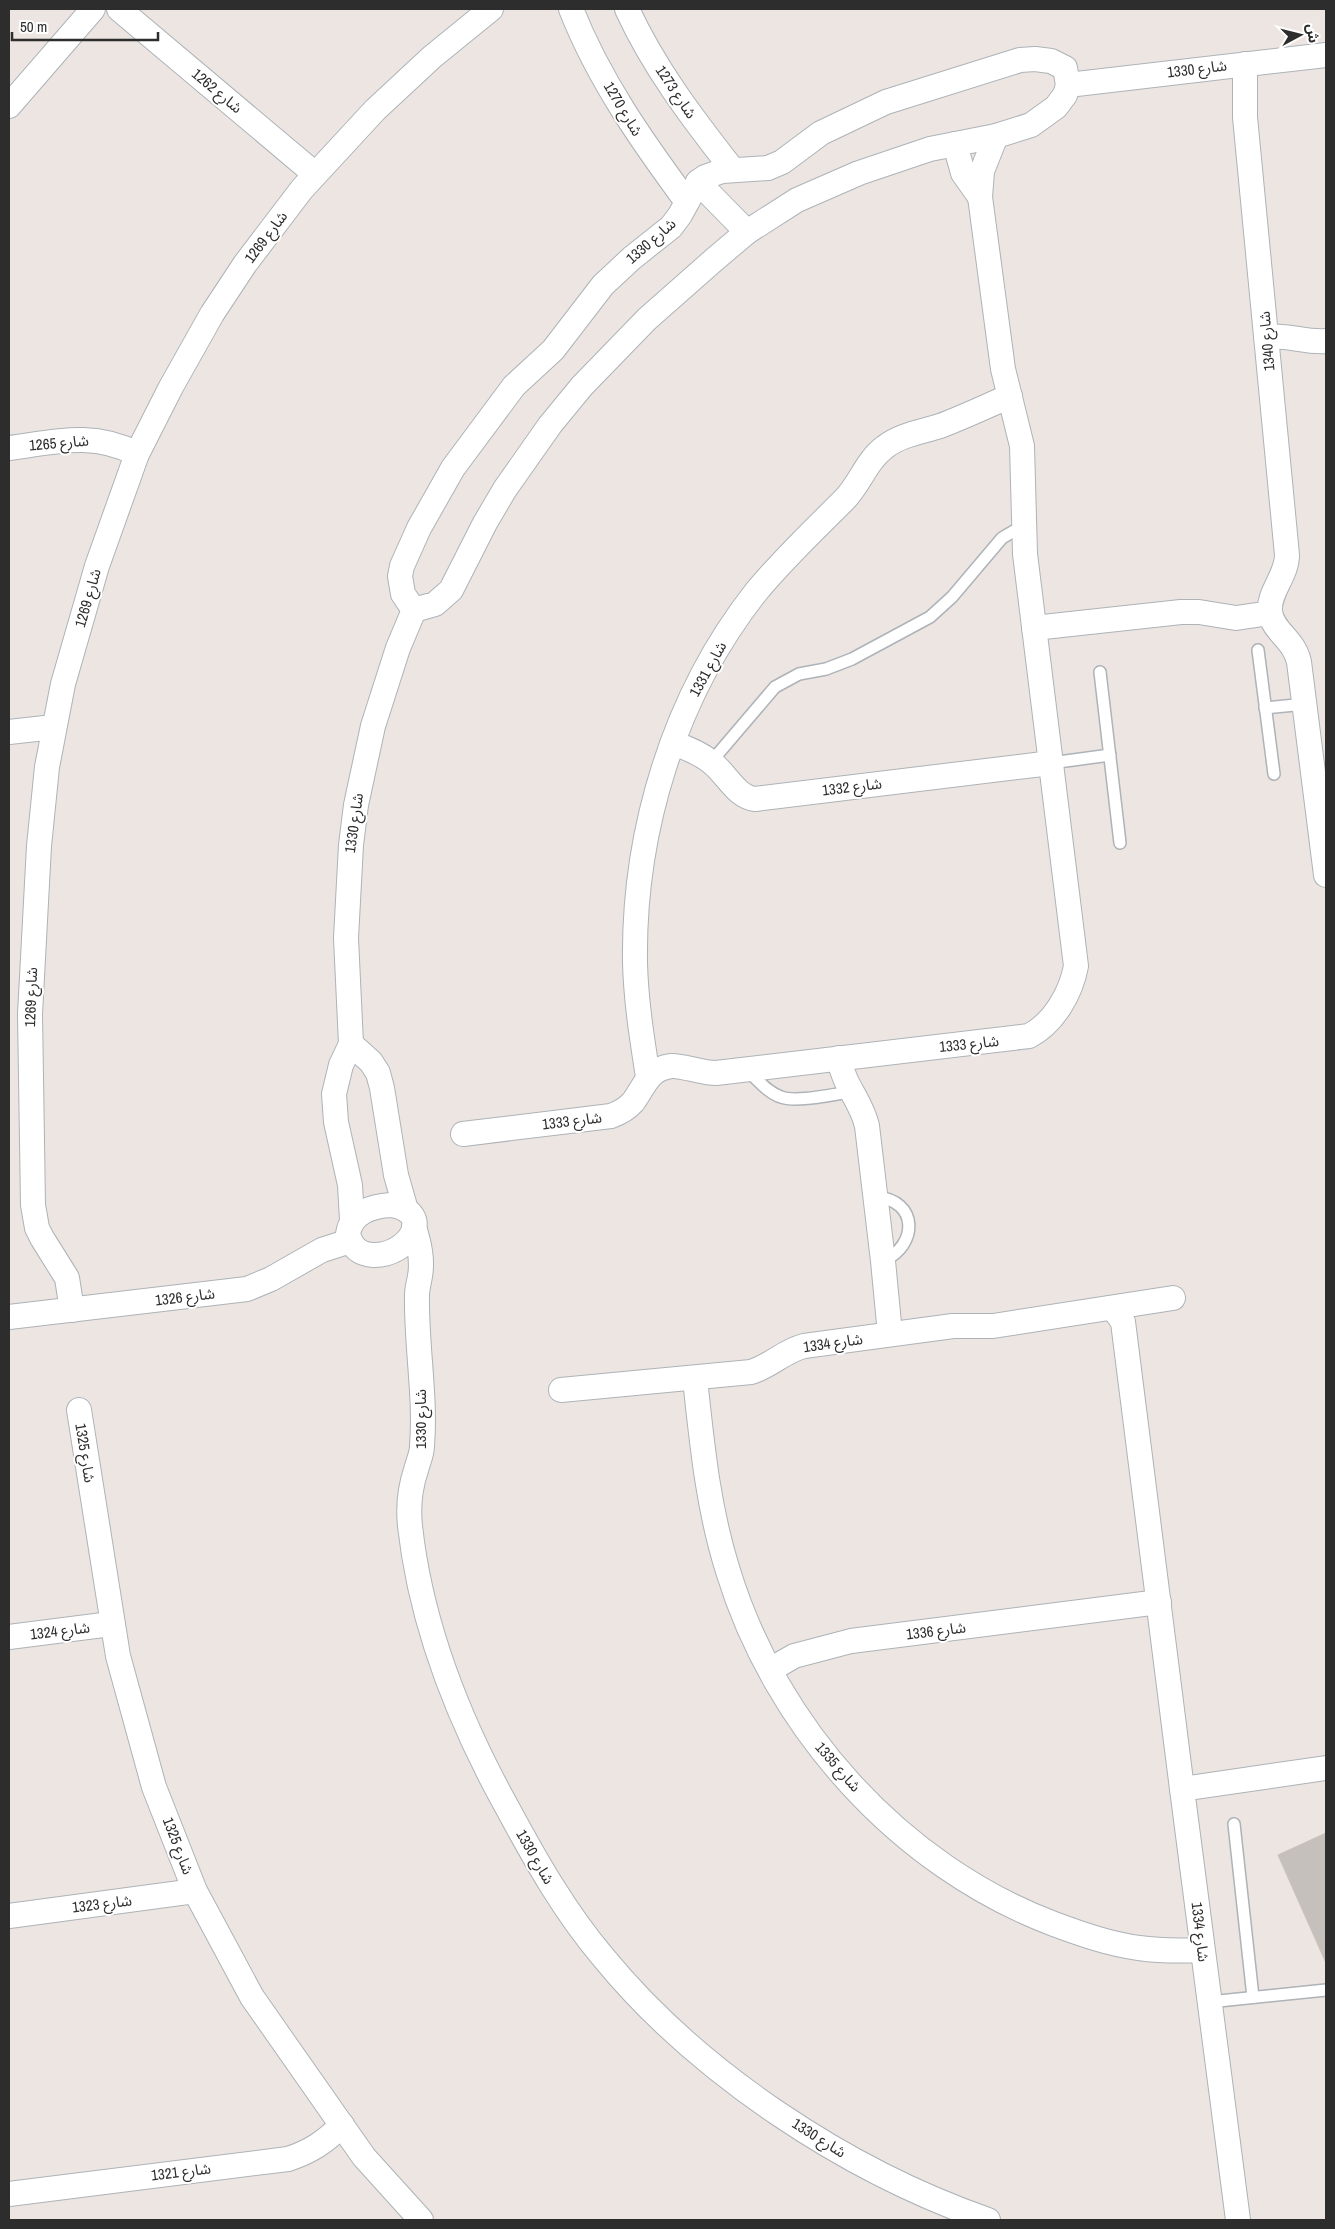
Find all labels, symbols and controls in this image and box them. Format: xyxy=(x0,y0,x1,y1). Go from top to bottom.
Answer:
scale bar xyxy=(12,10,159,42)
north arrow xyxy=(1275,10,1325,60)
text: 50 m xyxy=(20,16,47,37)
text: ش xyxy=(1303,23,1323,44)
street label: شارع 1330 xyxy=(1166,54,1228,85)
street label: شارع 1273 xyxy=(649,61,702,124)
street label: شارع 1262 xyxy=(186,63,247,120)
street label: شارع 1270 xyxy=(597,78,648,141)
street label: شارع 1269 xyxy=(239,206,294,268)
street label: شارع 1330 xyxy=(621,213,682,270)
street label: شارع 1340 xyxy=(1253,310,1282,372)
street label: شارع 1265 xyxy=(28,429,90,458)
street label: شارع 1269 xyxy=(69,566,108,630)
street label: شارع 1331 xyxy=(684,637,733,701)
street label: شارع 1332 xyxy=(821,772,883,803)
street label: شارع 1330 xyxy=(339,792,370,854)
street label: شارع 1269 xyxy=(19,966,44,1027)
street label: شارع 1333 xyxy=(938,1030,1000,1059)
street label: شارع 1333 xyxy=(541,1106,603,1137)
street label: شارع 1326 xyxy=(154,1282,216,1313)
street label: شارع 1334 xyxy=(802,1328,865,1359)
street label: شارع 1330 xyxy=(410,1389,433,1449)
street label: شارع 1325 xyxy=(68,1422,101,1485)
street label: شارع 1324 xyxy=(29,1616,91,1647)
street label: شارع 1336 xyxy=(905,1616,967,1647)
street label: شارع 1335 xyxy=(809,1737,866,1798)
street label: شارع 1325 xyxy=(156,1814,199,1879)
street label: شارع 1330 xyxy=(510,1826,560,1889)
street label: شارع 1323 xyxy=(71,1889,133,1920)
street label: شارع 1334 xyxy=(1184,1901,1215,1963)
street label: شارع 1330 xyxy=(787,2113,850,2164)
street label: شارع 1321 xyxy=(150,2157,212,2188)

